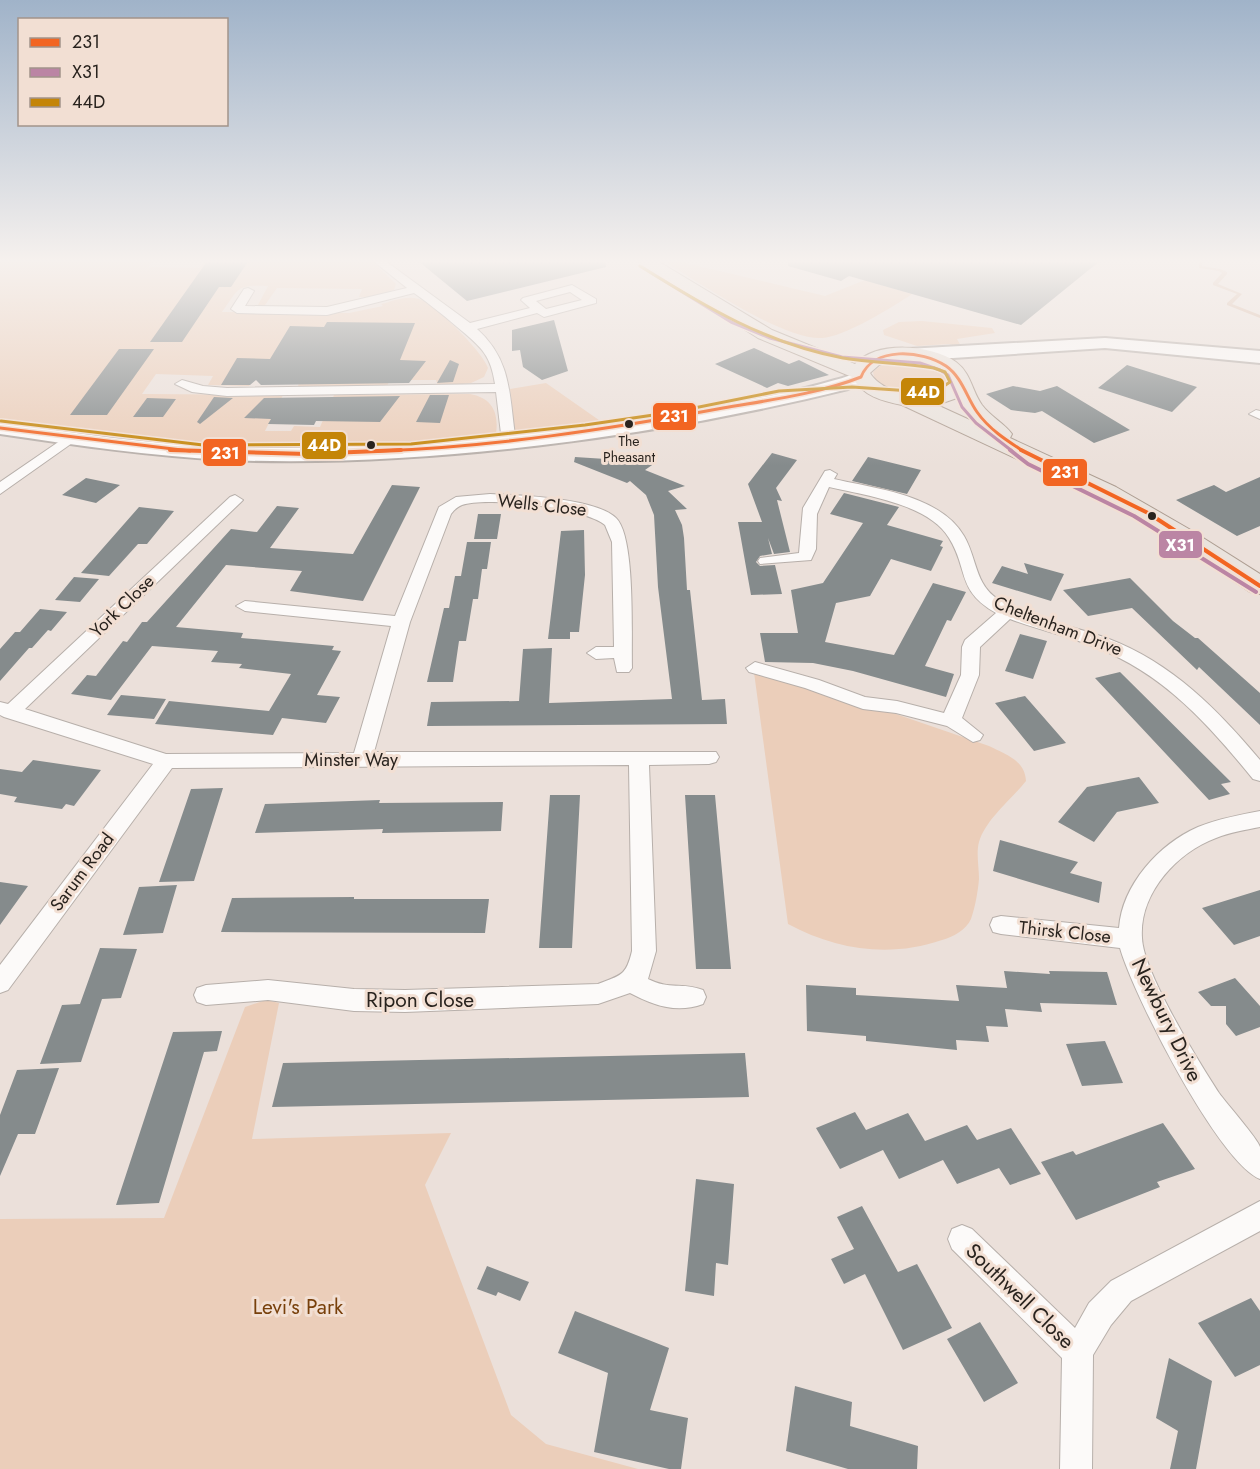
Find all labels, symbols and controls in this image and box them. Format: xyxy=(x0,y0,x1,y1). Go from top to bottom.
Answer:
legend xyxy=(18,18,228,126)
text: 231 xyxy=(72,29,100,55)
text: X31 xyxy=(72,59,100,85)
text: 44D xyxy=(72,89,105,115)
line badge: 44D xyxy=(900,377,945,406)
text: 44D xyxy=(906,381,940,404)
line badge: 231 xyxy=(652,402,697,431)
text: 231 xyxy=(660,405,688,428)
marker: The Pheasant xyxy=(623,418,635,430)
line badge: 44D xyxy=(301,431,347,460)
place label: The Pheasant xyxy=(603,431,656,467)
text: 44D xyxy=(307,434,341,457)
line badge: 231 xyxy=(202,438,247,467)
unlabelled marker xyxy=(365,439,377,451)
text: 231 xyxy=(211,442,239,465)
line badge: 231 xyxy=(1042,458,1088,487)
text: 231 xyxy=(1051,461,1079,484)
street label: Wells Close xyxy=(496,487,588,523)
unlabelled marker xyxy=(1146,510,1158,522)
line badge: X31 xyxy=(1158,530,1203,559)
text: X31 xyxy=(1165,534,1195,557)
street label: York Close xyxy=(84,569,160,643)
street label: Cheltenham Drive xyxy=(990,590,1126,662)
street label: Minster Way xyxy=(304,747,398,773)
street label: Sarum Road xyxy=(44,827,120,917)
street label: Thirsk Close xyxy=(1018,914,1112,950)
street label: Newbury Drive xyxy=(1124,953,1210,1087)
street label: Ripon Close xyxy=(366,985,474,1015)
street label: Southwell Close xyxy=(959,1236,1081,1356)
park label: Levi's Park xyxy=(253,1292,344,1322)

